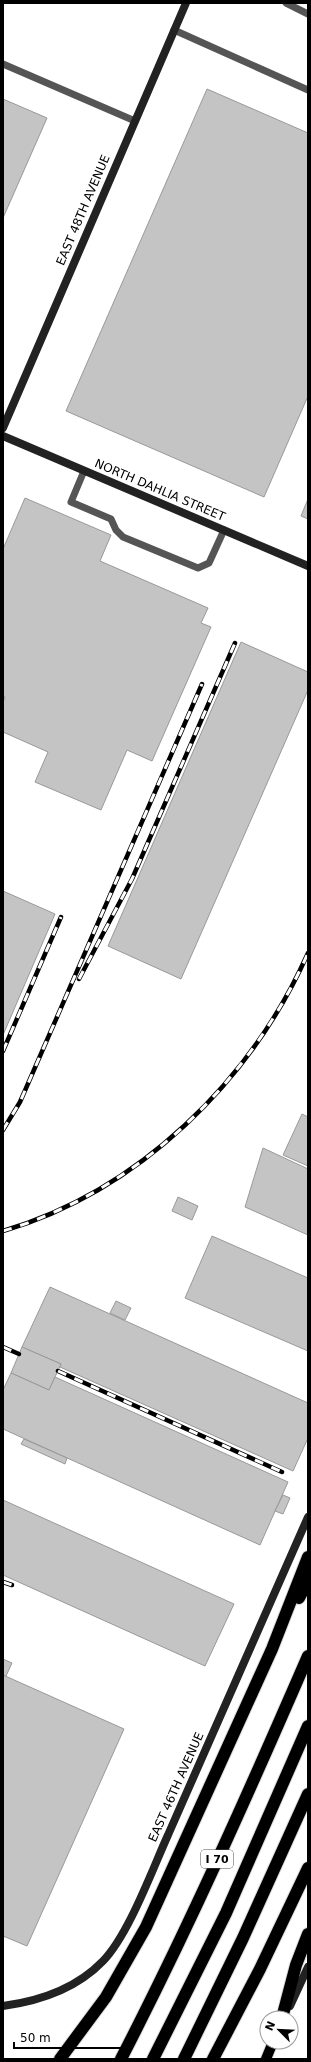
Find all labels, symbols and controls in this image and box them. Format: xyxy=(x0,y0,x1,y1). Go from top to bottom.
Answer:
street label: EAST 48TH AVENUE xyxy=(53,153,113,267)
street label: NORTH DAHLIA STREET xyxy=(93,456,228,524)
street label: EAST 46TH AVENUE xyxy=(145,1730,207,1844)
road number: I 70 xyxy=(201,1850,233,1868)
north arrow xyxy=(259,2010,299,2050)
text: N xyxy=(263,2019,278,2033)
scale bar xyxy=(14,2024,124,2050)
text: 50 m xyxy=(20,2031,51,2045)

